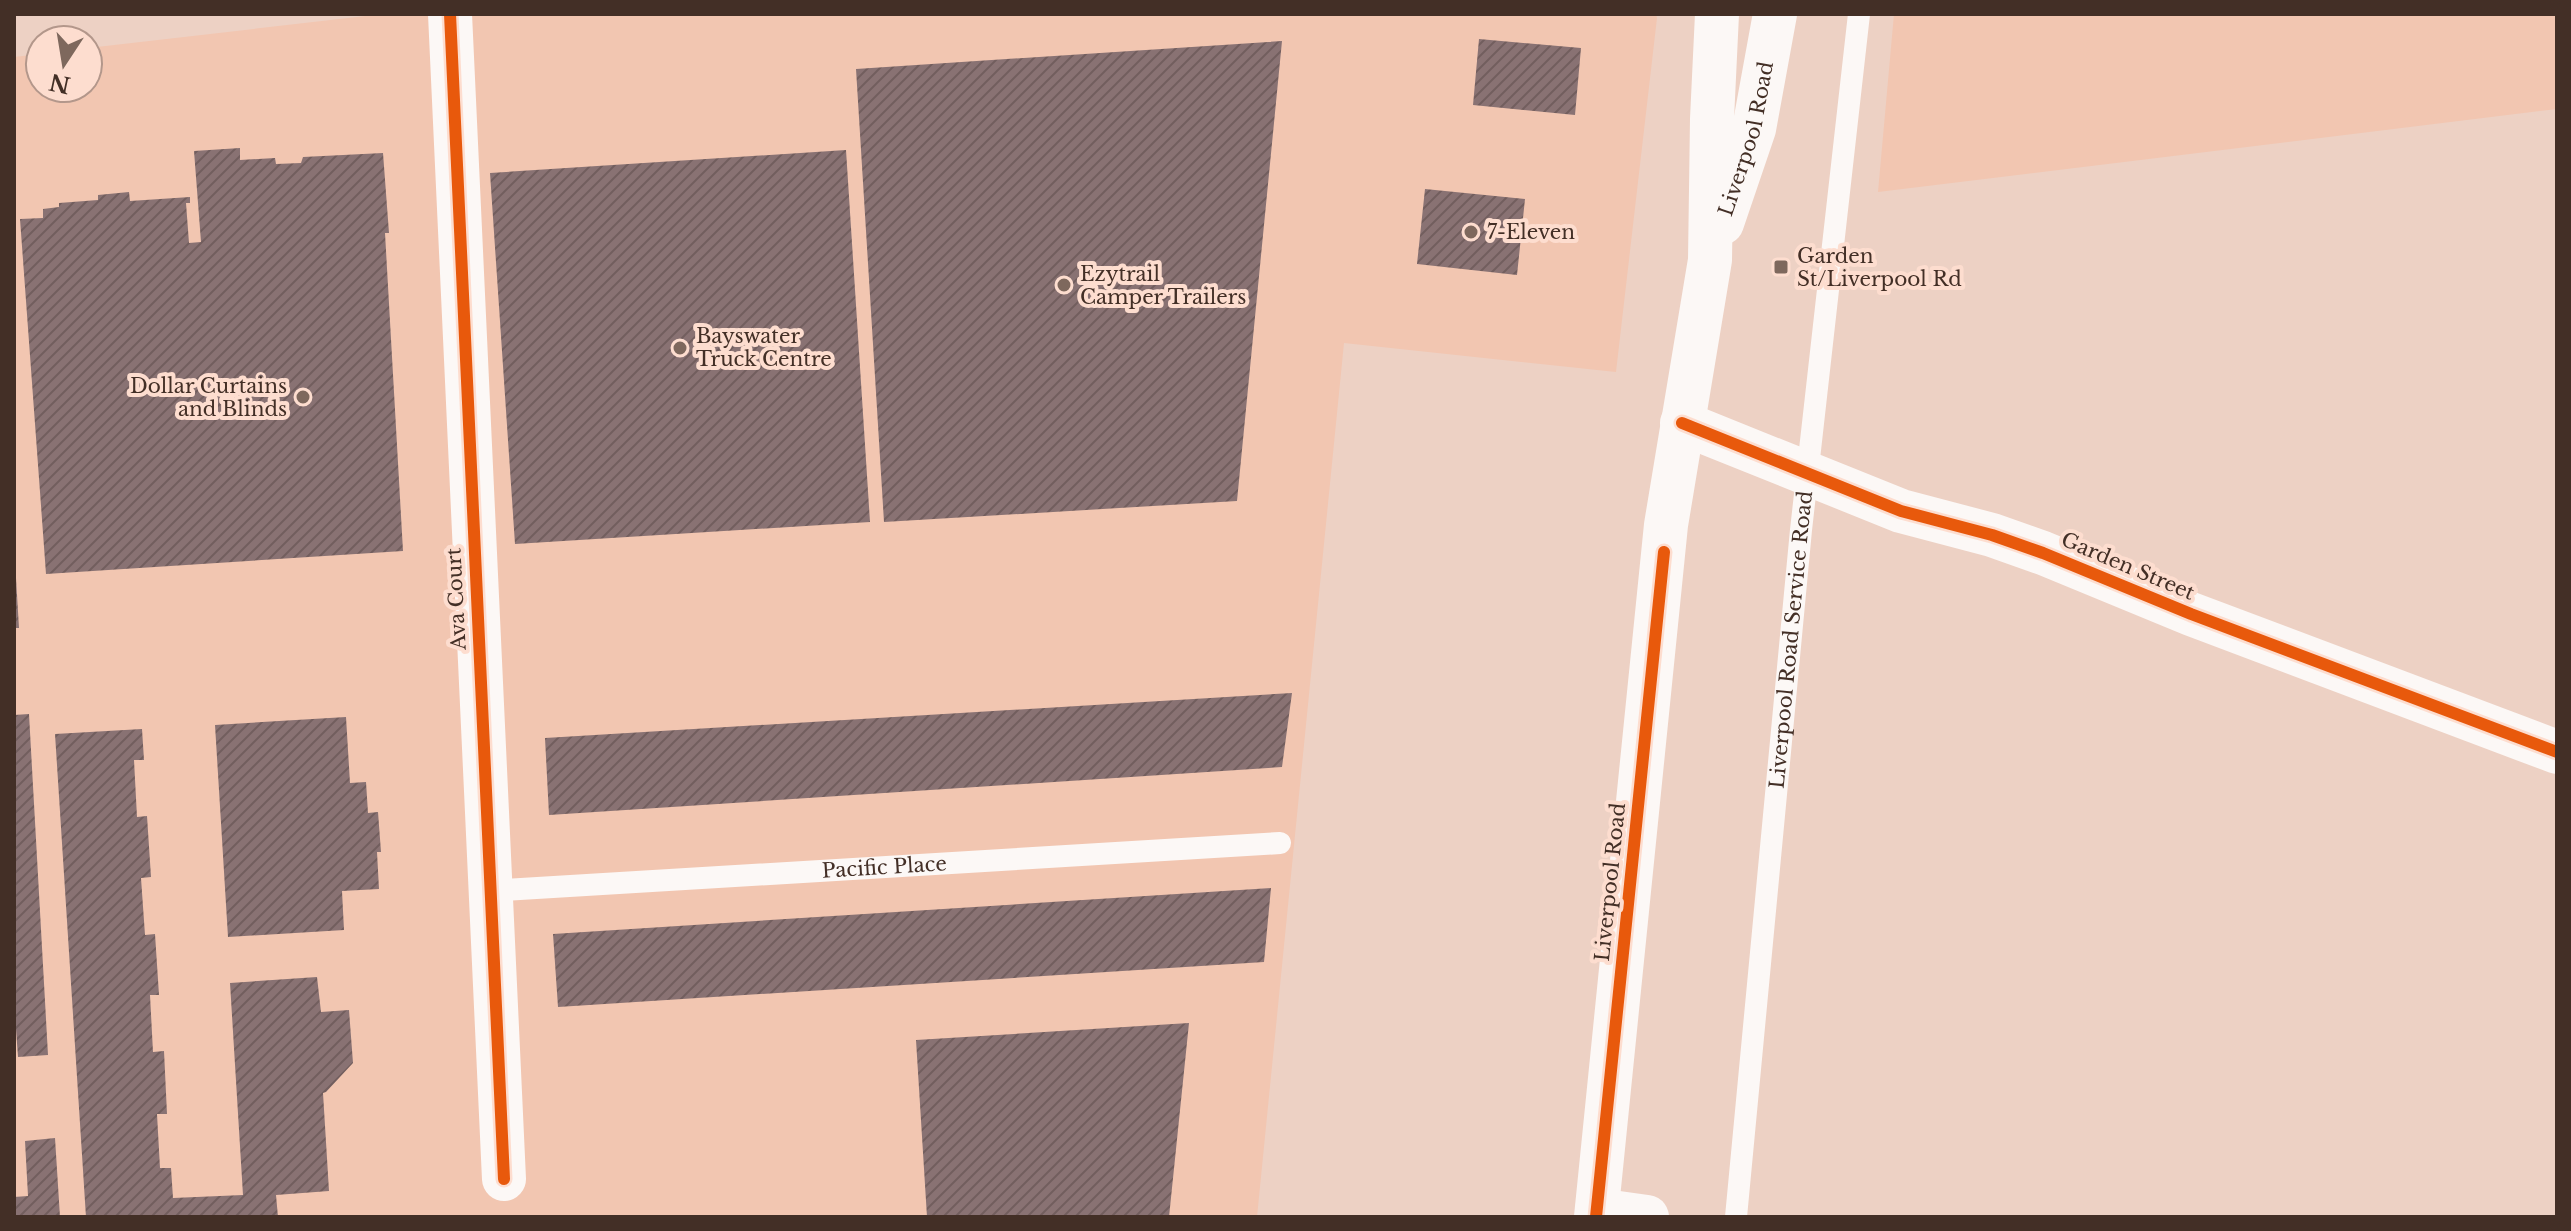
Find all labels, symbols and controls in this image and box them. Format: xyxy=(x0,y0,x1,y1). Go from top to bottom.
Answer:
north arrow xyxy=(24,24,104,104)
street label: Liverpool Road xyxy=(1713,60,1778,219)
text: N xyxy=(47,68,73,98)
place label: 7-Eleven xyxy=(1487,220,1575,244)
marker: 7-Eleven xyxy=(1462,223,1480,241)
place label: Garden St/Liverpool Rd xyxy=(1797,244,1962,291)
marker: Garden St/Liverpool Rd xyxy=(1772,258,1790,276)
place label: Ezytrail Camper Trailers xyxy=(1080,262,1246,309)
marker: Ezytrail Camper Trailers xyxy=(1055,276,1073,294)
place label: Bayswater Truck Centre xyxy=(696,324,832,371)
marker: Bayswater Truck Centre xyxy=(671,339,689,357)
place label: Dollar Curtains and Blinds xyxy=(130,374,287,421)
marker: Dollar Curtains and Blinds xyxy=(294,388,312,406)
street label: Liverpool Road Service Road xyxy=(1765,489,1817,790)
street label: Garden Street xyxy=(2058,527,2199,605)
street label: Ava Court xyxy=(441,547,471,652)
street label: Liverpool Road xyxy=(1590,802,1630,962)
street label: Pacific Place xyxy=(821,851,947,883)

